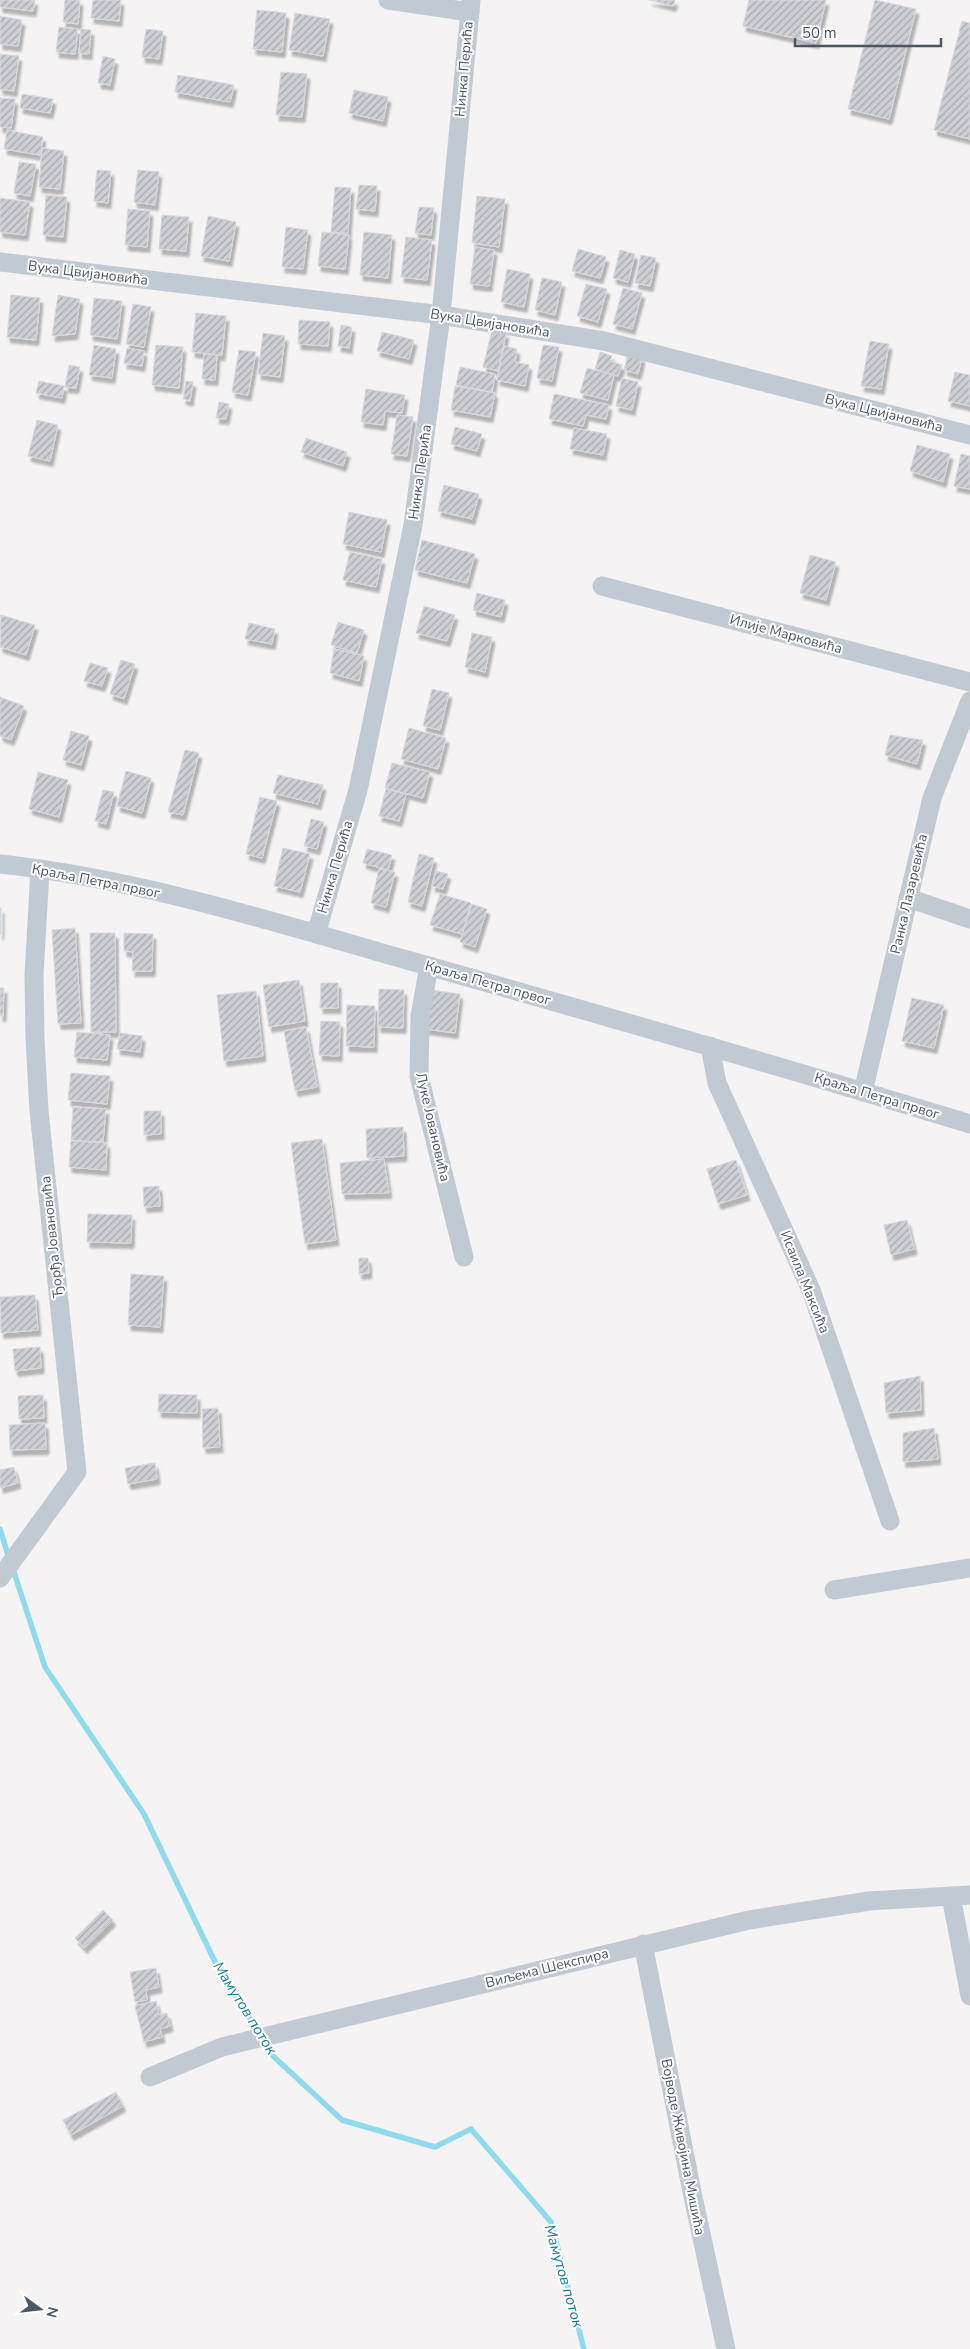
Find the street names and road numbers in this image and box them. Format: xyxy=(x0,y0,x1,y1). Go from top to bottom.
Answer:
street label: Нинка Перића xyxy=(450,20,478,118)
street label: Вука Цвијановића xyxy=(27,256,149,290)
street label: Вука Цвијановића xyxy=(429,304,551,342)
street label: Вука Цвијановића xyxy=(823,389,945,437)
street label: Нинка Перића xyxy=(404,423,436,521)
street label: Илије Марковића xyxy=(728,610,844,658)
street label: Нинка Перића xyxy=(313,818,357,916)
street label: Ранка Лазаревића xyxy=(886,832,932,956)
street label: Краља Петра првог xyxy=(30,859,162,903)
street label: Краља Петра првог xyxy=(423,956,553,1010)
street label: Краља Петра првог xyxy=(812,1068,942,1124)
street label: Луке Јовановића xyxy=(411,1071,455,1183)
street label: Ђорђа Јовановића xyxy=(36,1175,68,1299)
street label: Исаила Максића xyxy=(776,1228,834,1336)
street label: Виљема Шекспира xyxy=(483,1944,611,1992)
street label: Војводе Живојина Мишића xyxy=(657,2057,709,2237)

